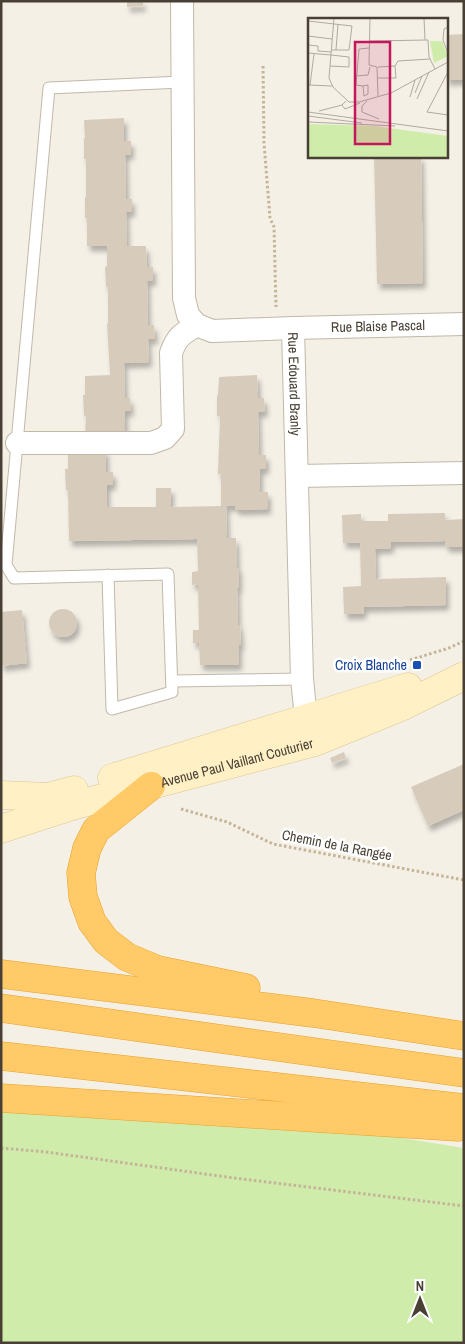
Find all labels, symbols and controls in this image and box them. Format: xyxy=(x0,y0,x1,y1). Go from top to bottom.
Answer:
inset map xyxy=(308,18,448,158)
street label: Rue Blaise Pascal xyxy=(331,316,425,336)
street label: Rue Edouard Branly xyxy=(284,332,305,436)
place label: Croix Blanche xyxy=(335,656,407,674)
marker: Croix Blanche xyxy=(411,659,423,671)
street label: Avenue Paul Vaillant Couturier xyxy=(158,734,315,792)
street label: Chemin de la Rangée xyxy=(280,826,394,864)
north arrow xyxy=(395,1274,445,1324)
text: N xyxy=(416,1277,424,1295)

